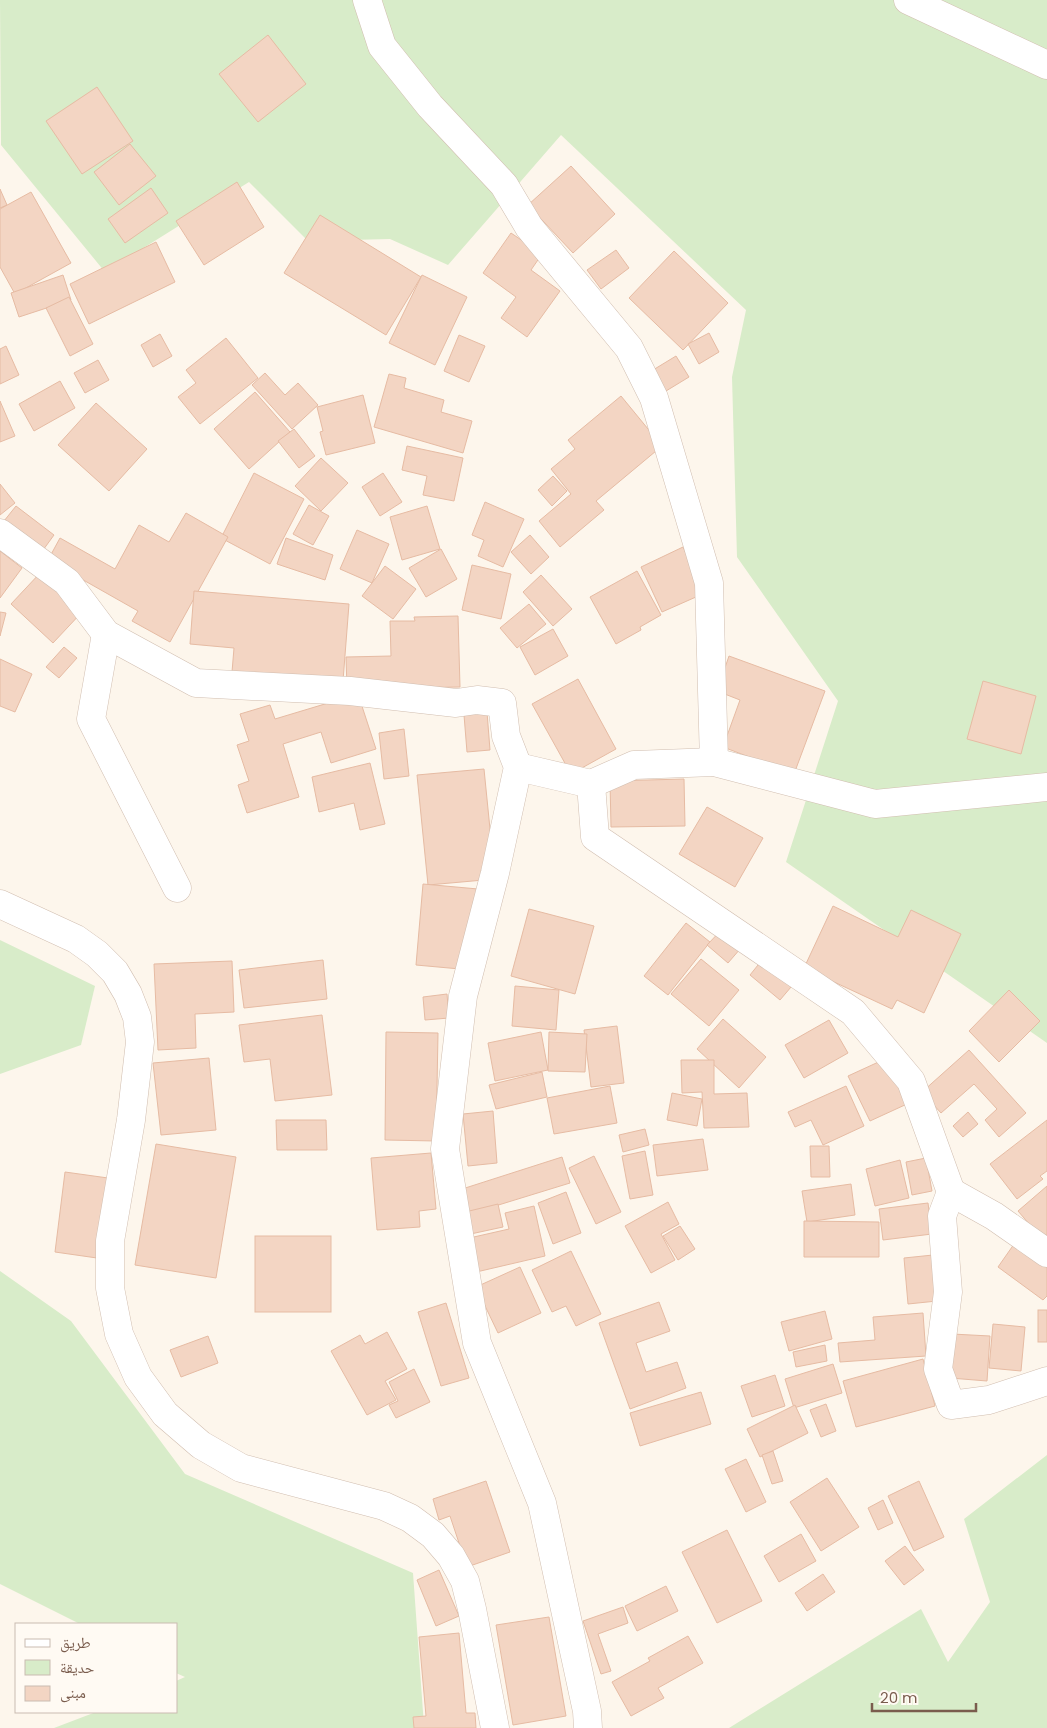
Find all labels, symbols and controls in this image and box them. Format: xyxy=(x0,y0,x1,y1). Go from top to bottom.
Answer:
legend xyxy=(15,1623,178,1713)
text: طريق xyxy=(60,1632,91,1653)
text: حديقة xyxy=(60,1657,95,1678)
scale bar xyxy=(872,1680,976,1712)
text: مبنى xyxy=(60,1682,86,1703)
text: 20 m xyxy=(880,1687,918,1708)

